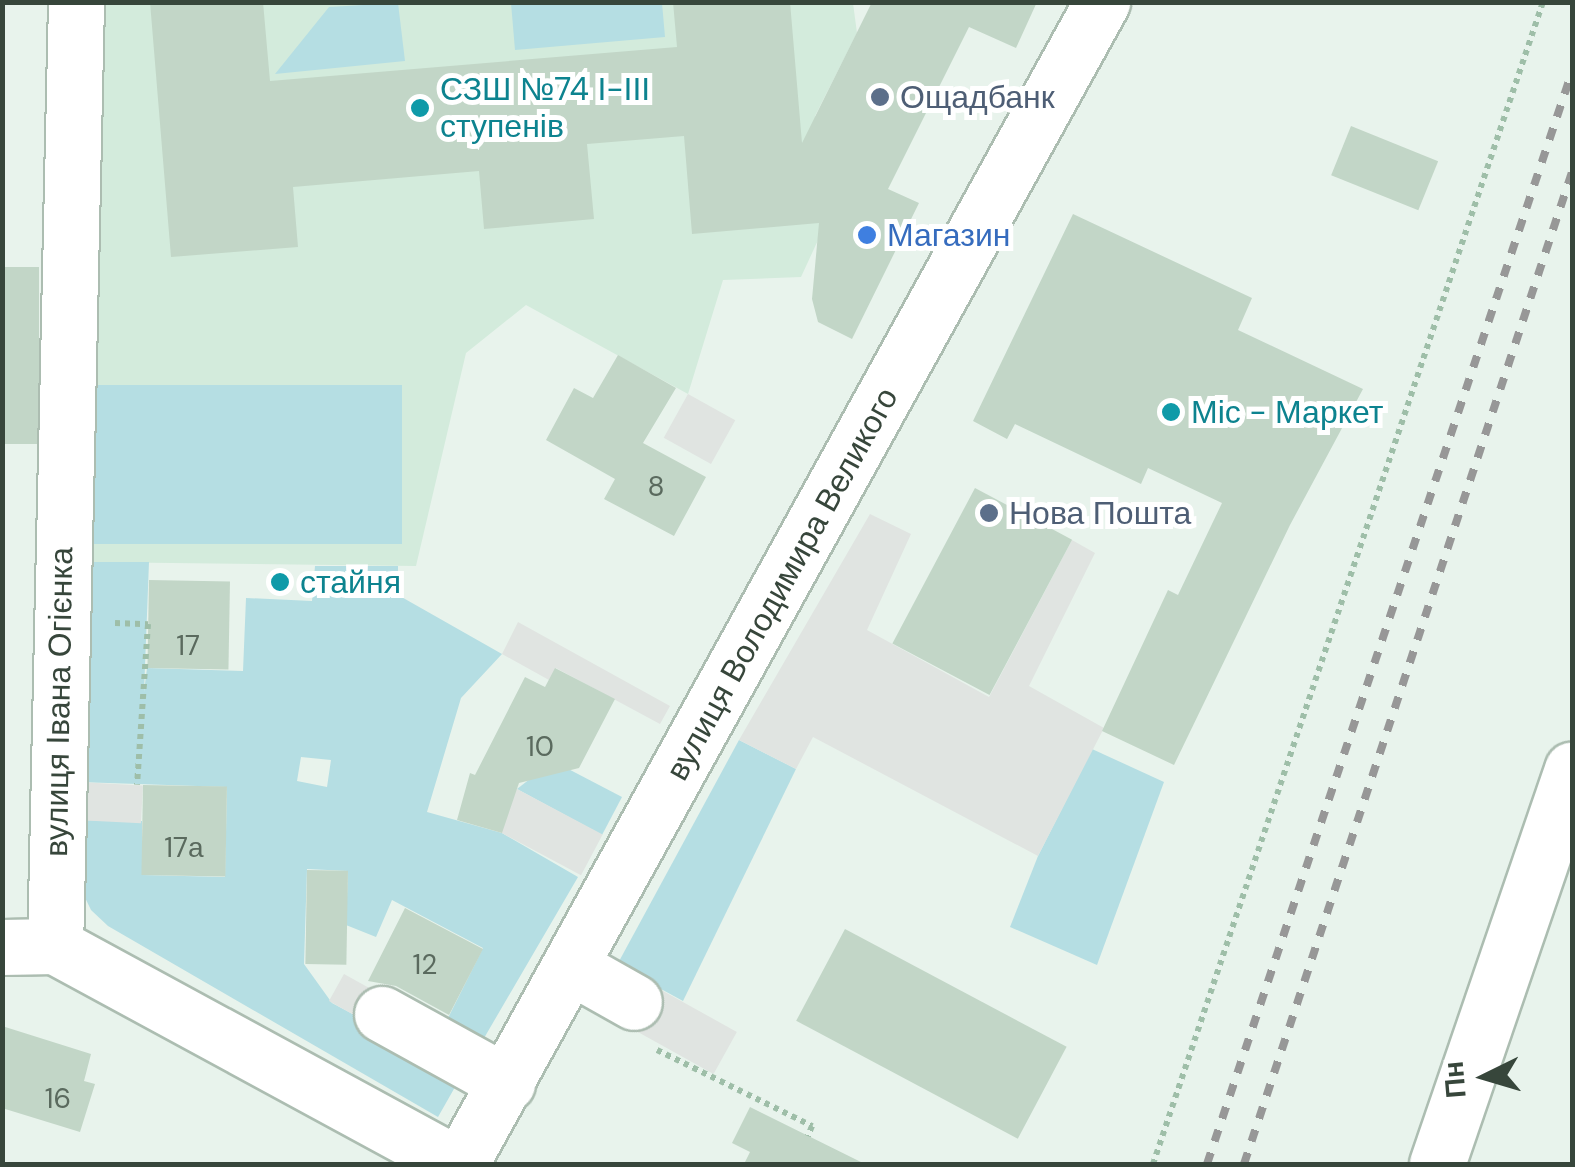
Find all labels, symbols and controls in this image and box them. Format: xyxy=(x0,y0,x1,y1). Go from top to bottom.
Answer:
place label: СЗШ №74 І-ІІІ ступенів xyxy=(440,71,650,146)
place label: Ощадбанк xyxy=(900,78,1055,116)
marker: Ощадбанк xyxy=(869,86,891,108)
marker: СЗШ №74 І-ІІІ ступенів xyxy=(409,97,431,119)
place label: Магазин xyxy=(887,216,1010,254)
marker: Магазин xyxy=(856,224,878,246)
street label: вулиця Володимира Великого xyxy=(658,381,906,787)
place label: Міс - Маркет xyxy=(1191,393,1383,431)
marker: Міс - Маркет xyxy=(1160,401,1182,423)
house number: 8 xyxy=(647,470,665,504)
place label: Нова Пошта xyxy=(1009,494,1191,532)
marker: Нова Пошта xyxy=(978,502,1000,524)
street label: вулиця Івана Огієнка xyxy=(37,547,81,857)
place label: стайня xyxy=(300,563,401,601)
marker: стайня xyxy=(269,571,291,593)
house number: 17 xyxy=(176,629,200,663)
house number: 10 xyxy=(526,730,554,764)
house number: 17а xyxy=(164,831,204,865)
house number: 12 xyxy=(413,948,437,982)
north arrow xyxy=(1435,1027,1535,1127)
text: Пн xyxy=(1435,1060,1475,1100)
house number: 16 xyxy=(45,1082,71,1116)

